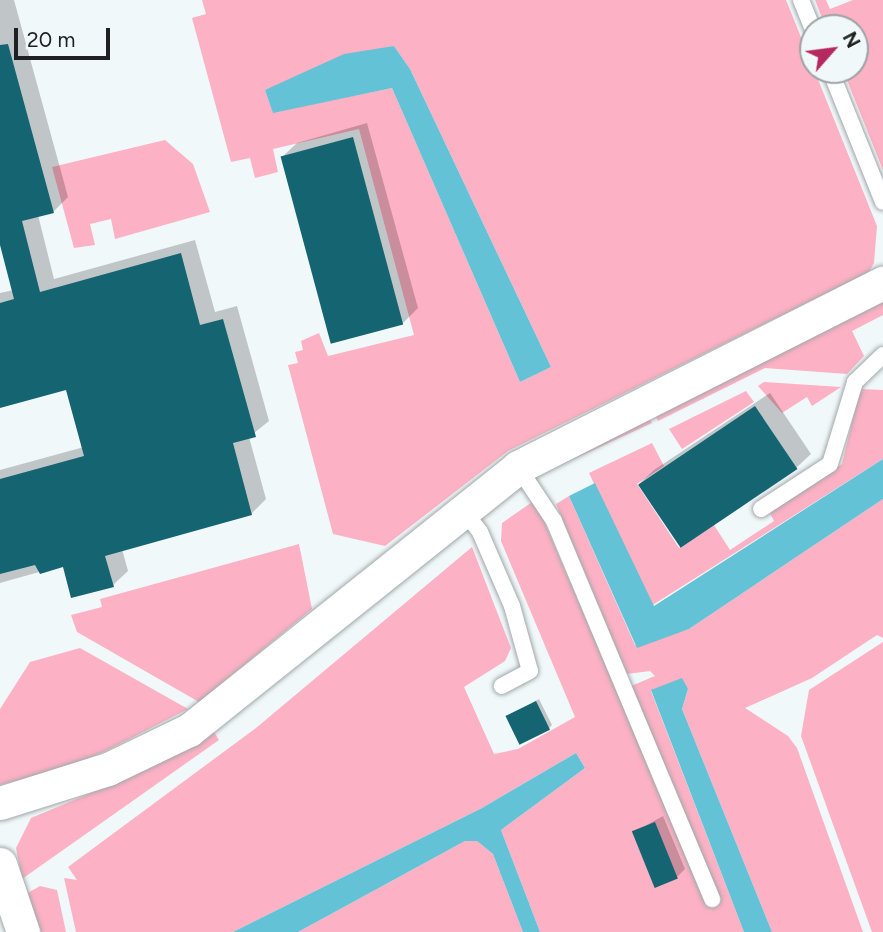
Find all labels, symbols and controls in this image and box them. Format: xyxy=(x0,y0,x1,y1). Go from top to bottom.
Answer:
scale bar xyxy=(18,14,114,58)
north arrow xyxy=(799,14,869,84)
text: 20 m xyxy=(27,27,75,52)
text: N xyxy=(838,28,865,52)

